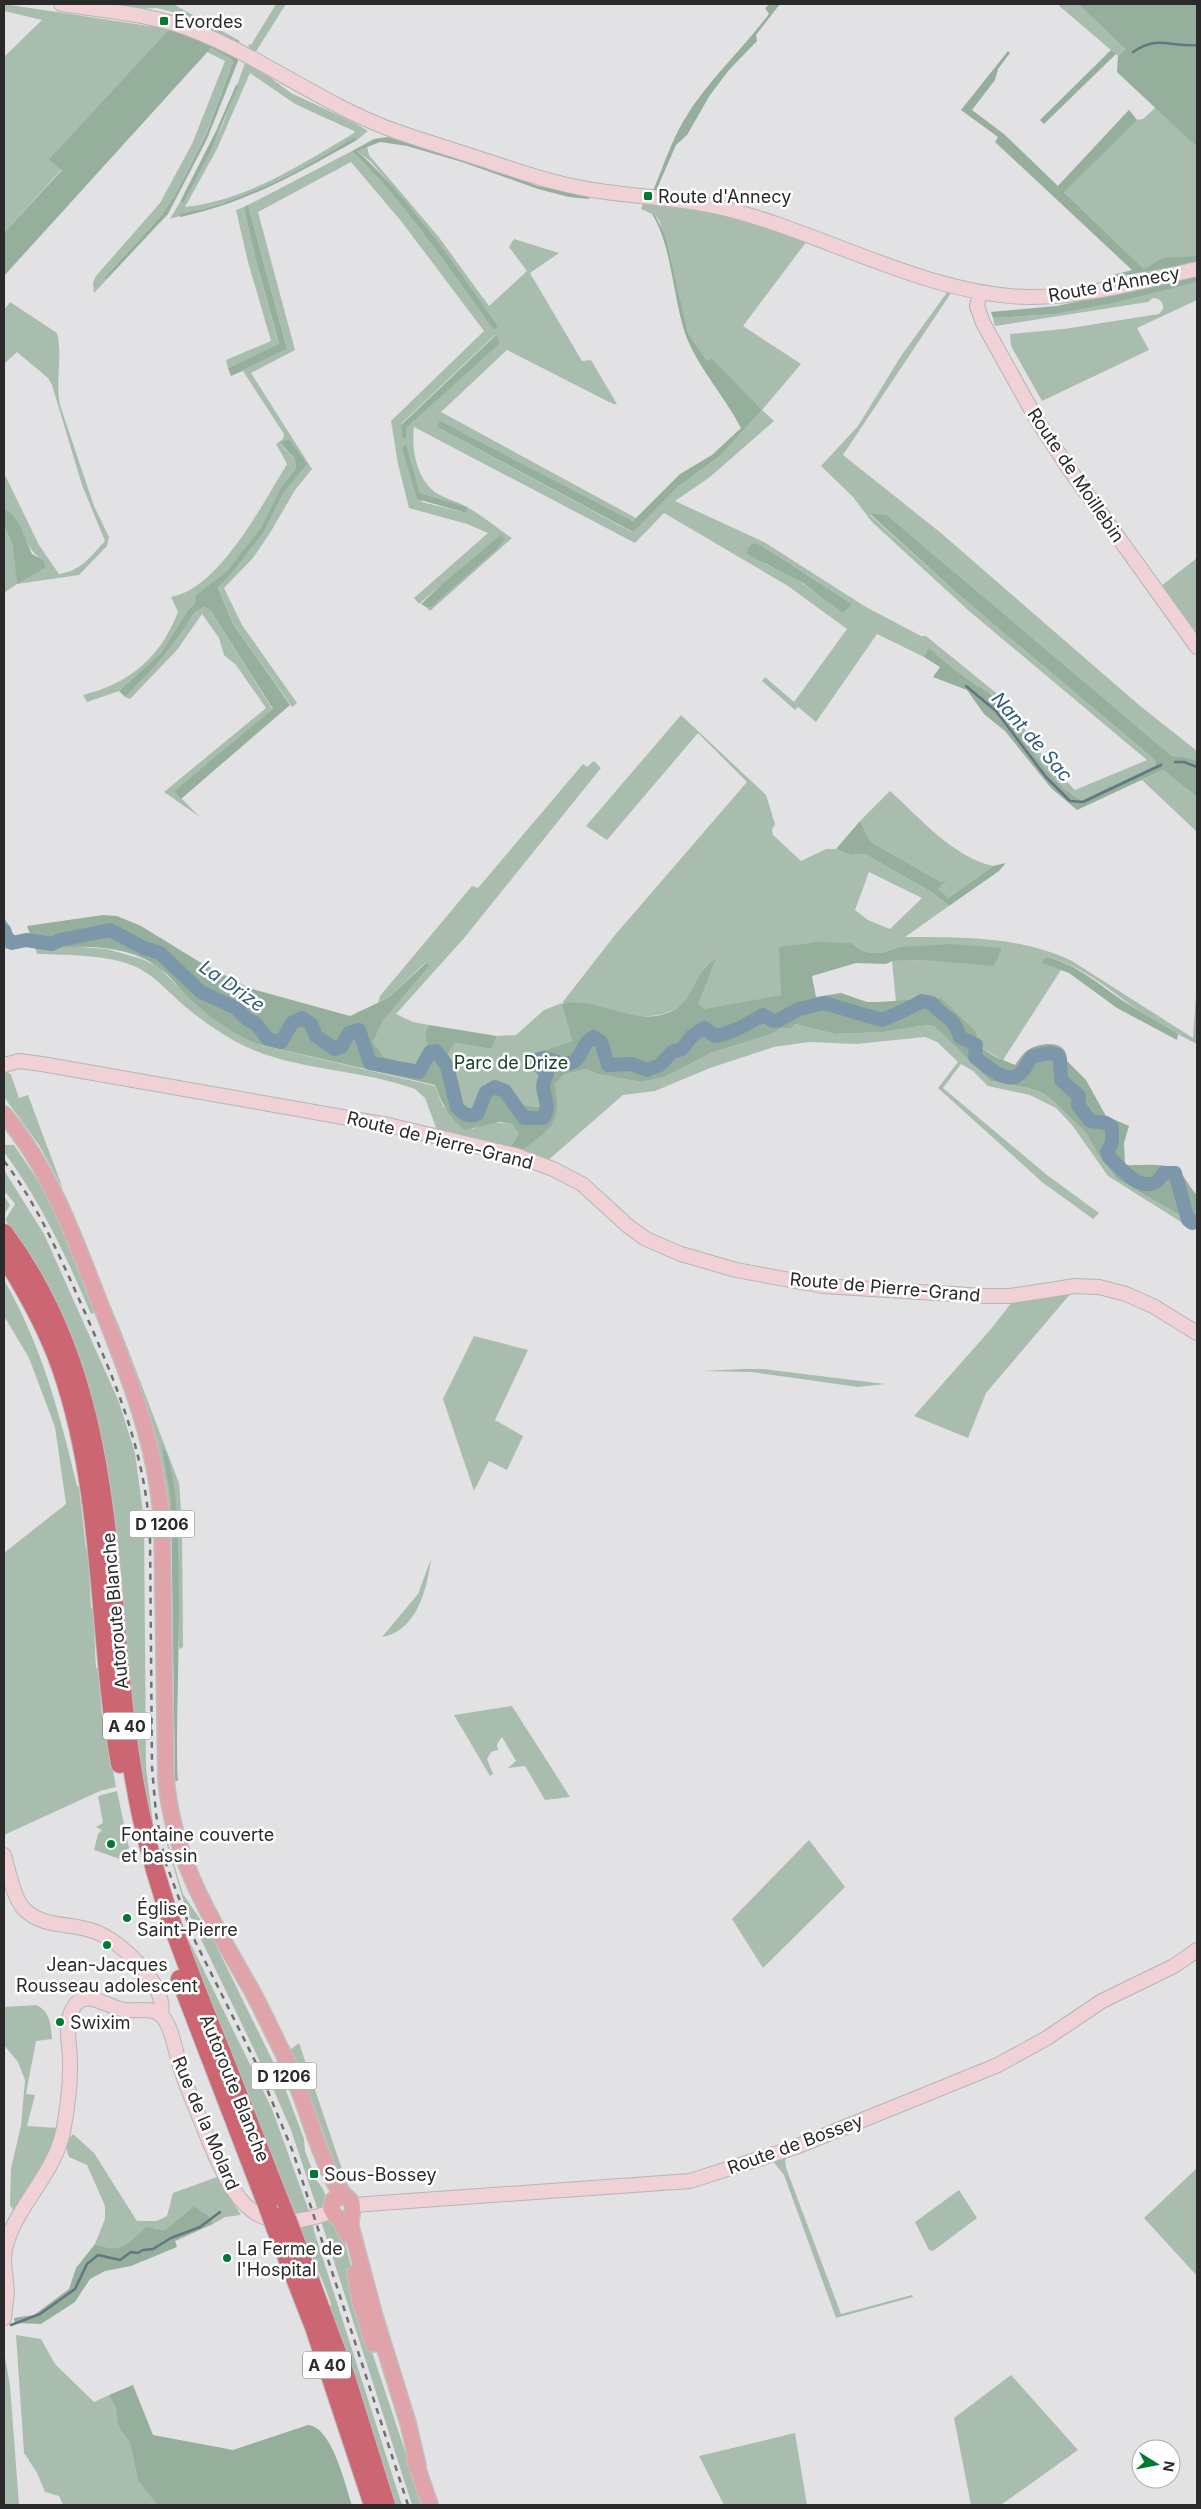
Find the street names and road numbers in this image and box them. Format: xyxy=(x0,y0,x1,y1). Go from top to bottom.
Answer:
street label: Route d'Annecy xyxy=(1047,262,1181,306)
street label: Route de Moillebin xyxy=(1023,404,1129,546)
street label: Route de Pierre-Grand xyxy=(345,1107,535,1173)
street label: Route de Pierre-Grand xyxy=(789,1268,981,1306)
road number: D 1206 xyxy=(130,1510,194,1538)
street label: Autoroute Blanche xyxy=(98,1532,132,1690)
road number: A 40 xyxy=(103,1712,151,1740)
street label: Autoroute Blanche xyxy=(196,2011,274,2165)
street label: Rue de la Molard xyxy=(168,2053,244,2193)
road number: D 1206 xyxy=(252,2062,316,2090)
street label: Route de Bossey xyxy=(724,2110,866,2178)
road number: A 40 xyxy=(303,2352,351,2378)

